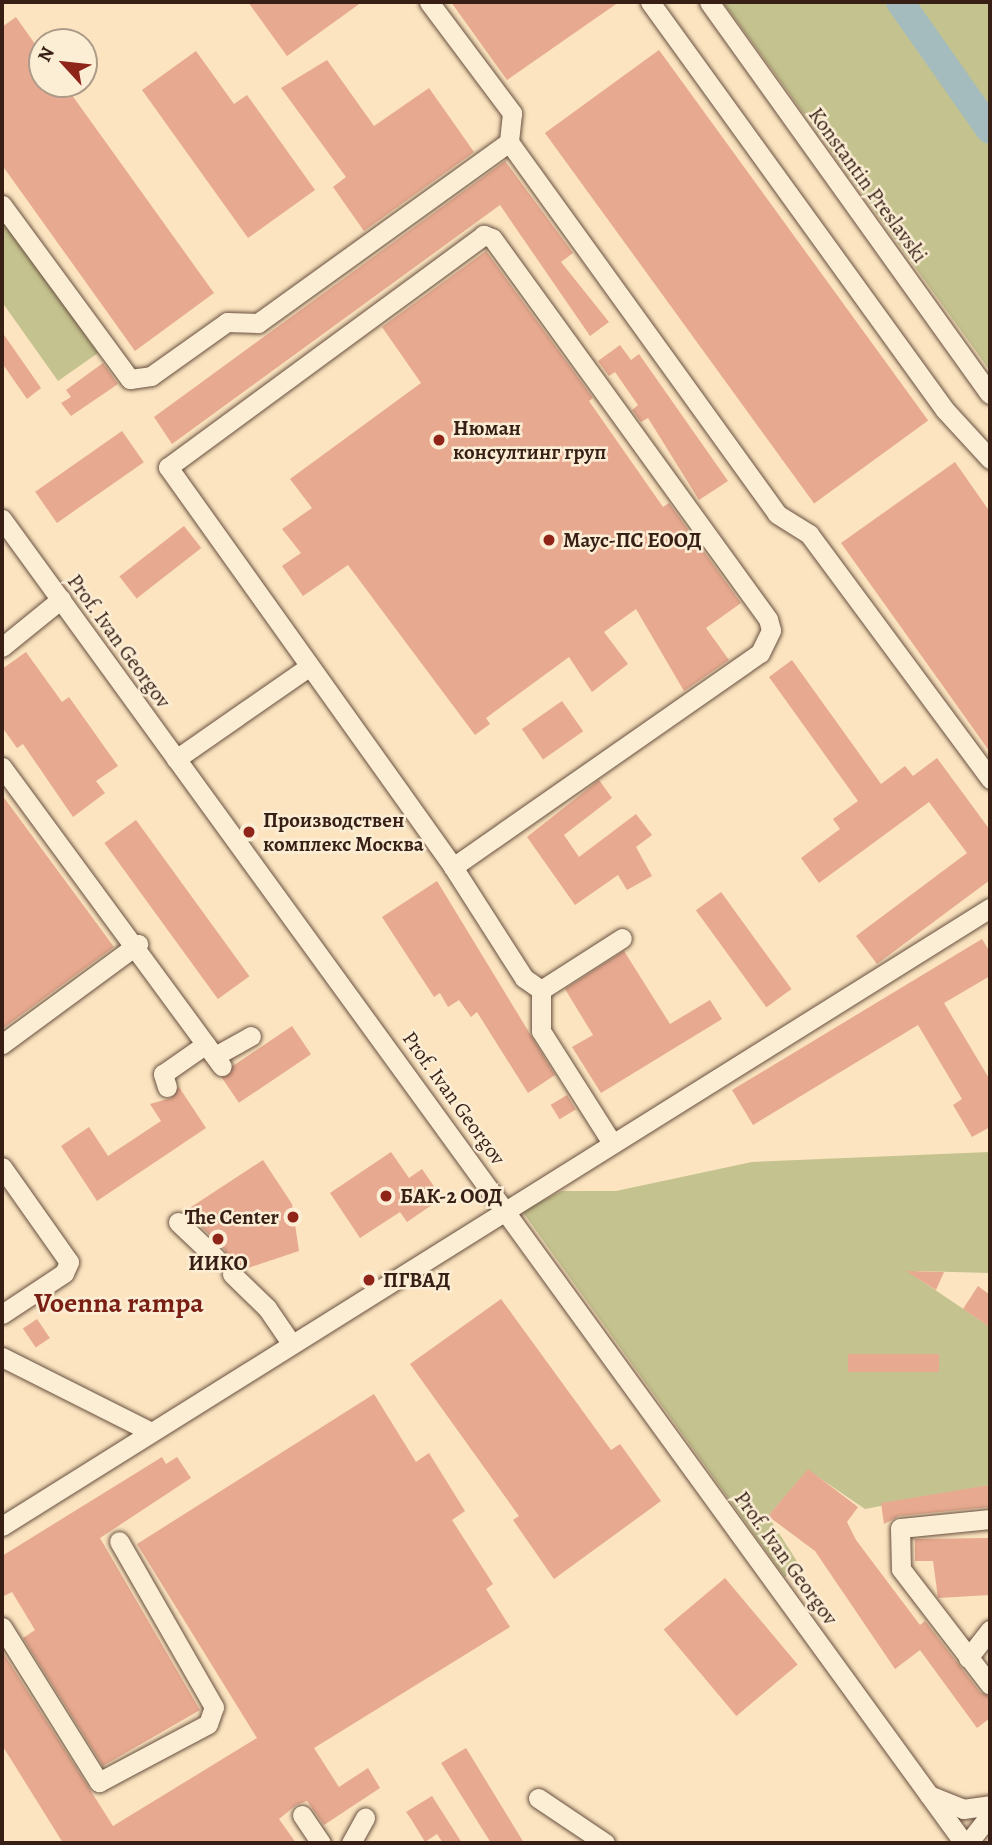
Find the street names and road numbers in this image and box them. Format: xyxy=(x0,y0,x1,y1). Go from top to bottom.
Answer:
street label: Konstantin Preslavski xyxy=(803,103,933,267)
street label: Prof. Ivan Georgov xyxy=(62,569,176,713)
street label: Prof. Ivan Georgov xyxy=(397,1026,511,1170)
street label: Prof. Ivan Georgov xyxy=(729,1486,843,1630)

